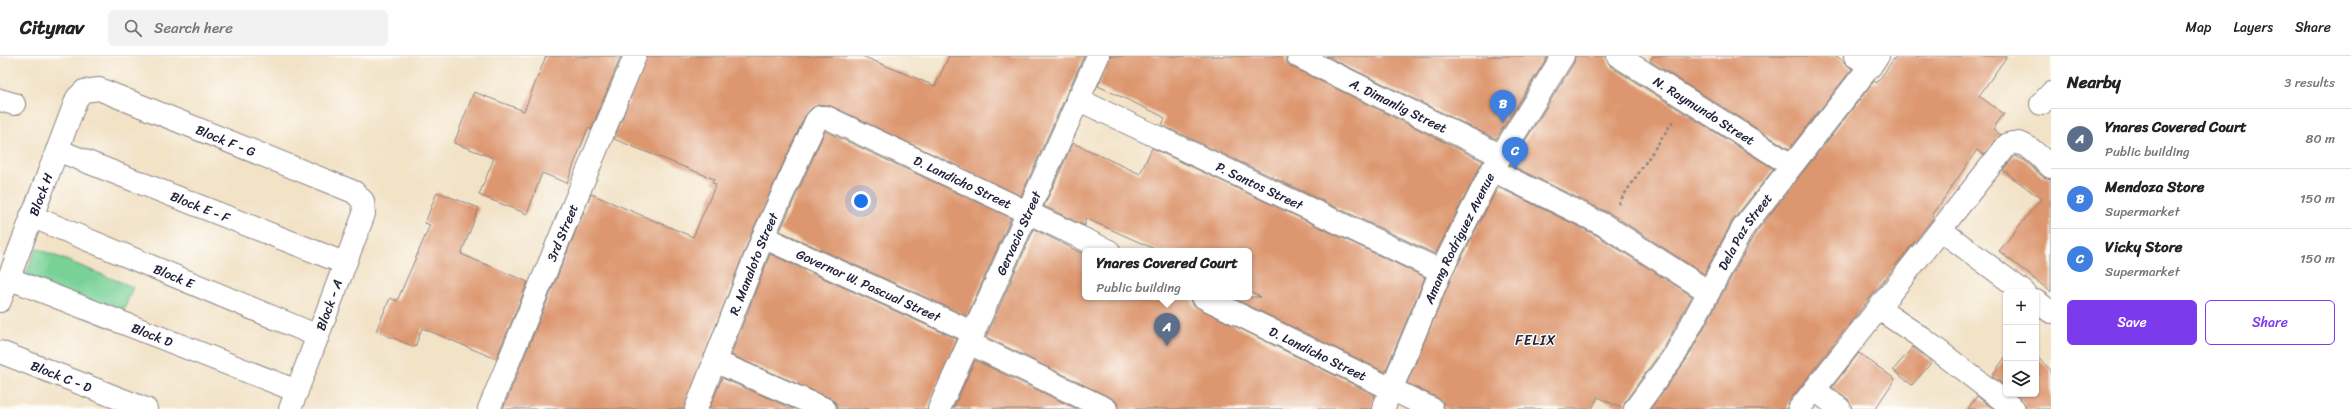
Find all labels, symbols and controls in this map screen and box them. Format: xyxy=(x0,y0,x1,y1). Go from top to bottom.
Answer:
search box xyxy=(108,10,388,46)
text: Citynav xyxy=(20,11,84,44)
text: Search here xyxy=(154,15,233,41)
text: Map xyxy=(2186,15,2211,40)
text: Layers xyxy=(2233,15,2273,40)
text: Share xyxy=(2295,15,2331,40)
icon: search xyxy=(122,17,144,39)
text: Nearby xyxy=(2067,67,2121,97)
street label: N. Raymundo Street xyxy=(1649,70,1760,151)
street label: A. Dimanlig Street xyxy=(1345,71,1452,139)
text: 3 results xyxy=(2284,71,2335,94)
pin: B xyxy=(1490,90,1516,123)
text: Ynares Covered Court xyxy=(2105,114,2247,140)
street label: Block F - G xyxy=(192,118,260,163)
text: A xyxy=(2076,127,2084,150)
text: 80 m xyxy=(2306,127,2335,150)
pin: C xyxy=(1502,137,1528,170)
text: Public building xyxy=(2105,140,2190,163)
street label: D. Landicho Street xyxy=(910,149,1016,215)
street label: P. Santos Street xyxy=(1212,155,1308,216)
street label: Amang Rodriguez Avenue xyxy=(1417,168,1501,308)
street label: Block H xyxy=(22,169,59,219)
text: Mendoza Store xyxy=(2105,174,2205,200)
street label: Block E - F xyxy=(167,184,234,229)
street label: Gervacio Street xyxy=(989,186,1048,279)
text: B xyxy=(2076,187,2084,210)
text: 150 m xyxy=(2300,187,2335,210)
street label: Dela Paz Street xyxy=(1711,188,1778,274)
your location xyxy=(851,191,871,211)
street label: 3rd Street xyxy=(540,200,584,265)
text: Supermarket xyxy=(2105,200,2180,223)
street label: R. Manaloto Street xyxy=(722,208,785,319)
text: Vicky Store xyxy=(2105,234,2183,260)
street label: Governor W. Pascual Street xyxy=(793,242,945,328)
text: C xyxy=(2076,247,2084,270)
text: 150 m xyxy=(2300,247,2335,270)
popup xyxy=(1082,248,1252,300)
text: Ynares Covered Court xyxy=(1096,250,1238,276)
street label: Block E xyxy=(150,257,199,295)
text: Supermarket xyxy=(2105,260,2180,283)
street label: Block - A xyxy=(309,276,349,334)
text: Public building xyxy=(1096,276,1181,299)
map controls xyxy=(2003,289,2039,397)
button: + xyxy=(2003,289,2039,325)
button: Save xyxy=(2067,300,2197,345)
button: Share xyxy=(2205,300,2335,345)
pin: A xyxy=(1154,313,1180,346)
street label: Block D xyxy=(128,316,177,353)
street label: D. Landicho Street xyxy=(1265,320,1371,387)
button: − xyxy=(2003,325,2039,361)
district label: FELIX xyxy=(1515,328,1557,353)
street label: Block C - D xyxy=(27,354,96,398)
button: layers xyxy=(2003,361,2039,397)

